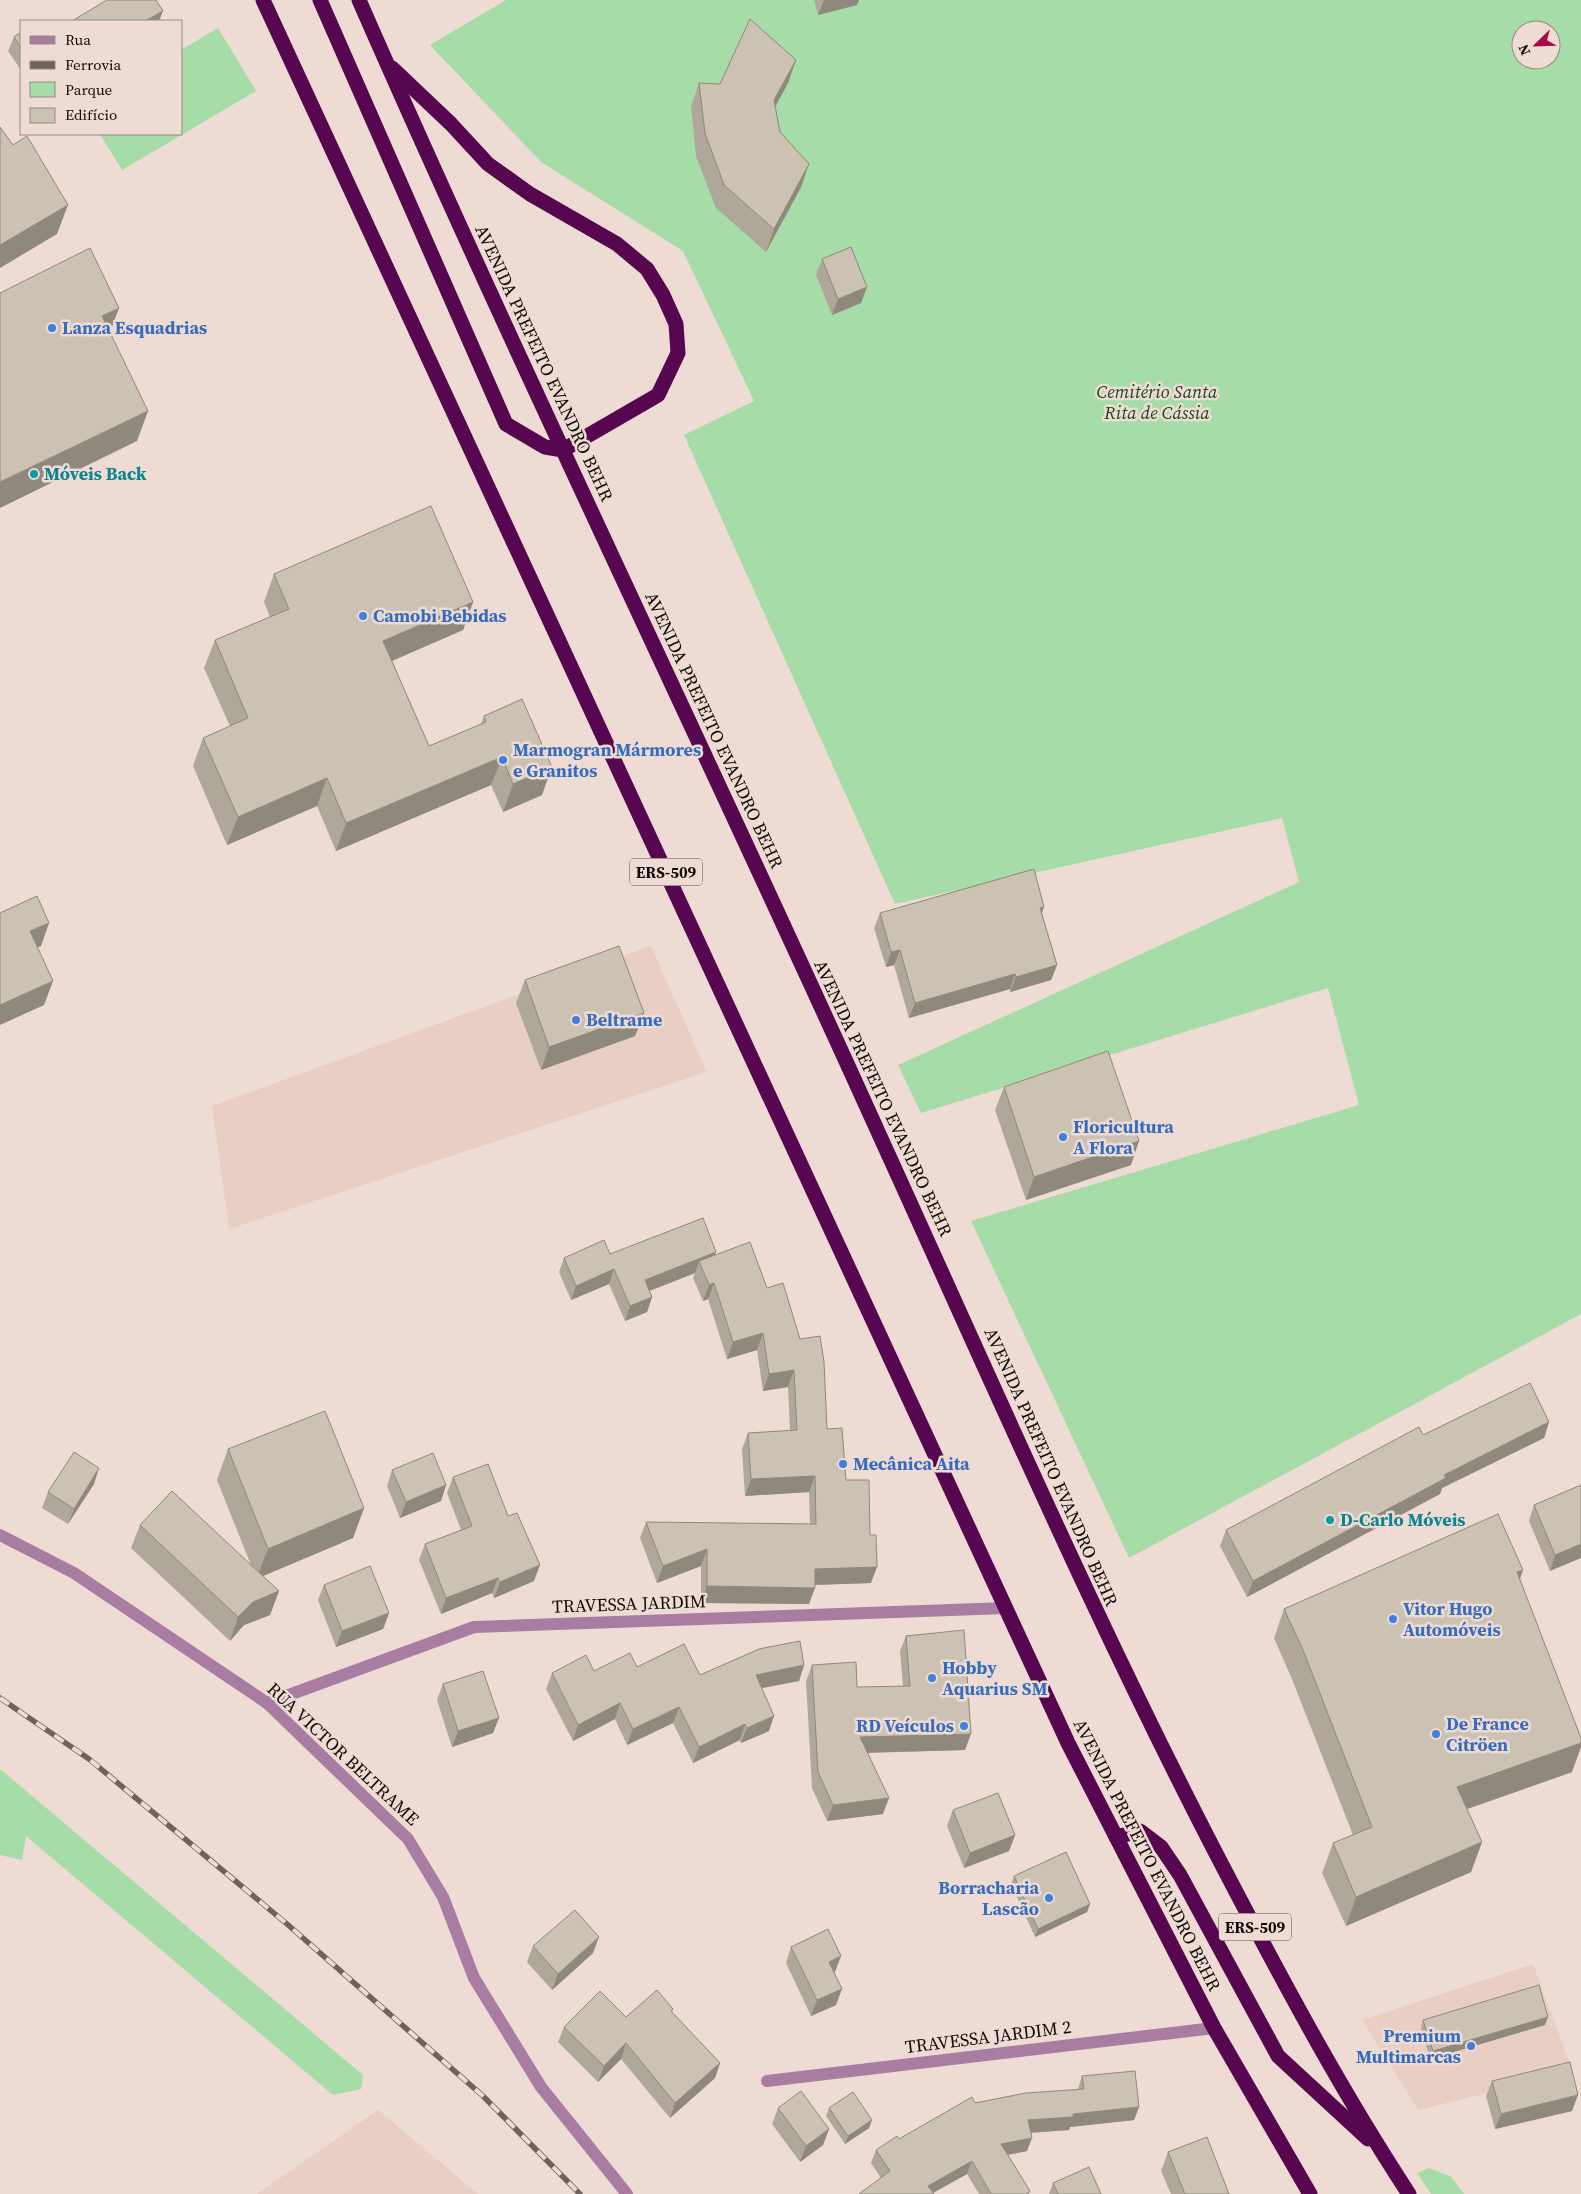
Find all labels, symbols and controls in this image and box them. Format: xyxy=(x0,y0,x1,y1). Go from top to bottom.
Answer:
legend xyxy=(20,20,182,135)
north arrow xyxy=(1511,20,1561,70)
text: Rua xyxy=(65,29,91,50)
text: N xyxy=(1513,41,1535,59)
text: Ferrovia xyxy=(65,54,122,75)
text: Parque xyxy=(65,79,113,100)
text: Edifício xyxy=(65,104,117,125)
street label: AVENIDA PREFEITO EVANDRO BEHR xyxy=(469,221,620,505)
place label: Lanza Esquadrias xyxy=(62,315,207,340)
marker: Lanza Esquadrias xyxy=(46,322,58,334)
park label: Cemitério Santa Rita de Cássia xyxy=(1097,379,1218,425)
place label: Móveis Back xyxy=(44,461,147,486)
marker: Móveis Back xyxy=(28,468,40,480)
street label: AVENIDA PREFEITO EVANDRO BEHR xyxy=(639,588,790,872)
place label: Camobi Bebidas xyxy=(373,603,507,628)
marker: Camobi Bebidas xyxy=(357,610,369,622)
place label: Marmogran Mármores e Granitos xyxy=(513,737,701,783)
marker: Marmogran Mármores e Granitos xyxy=(497,754,509,766)
road number: ERS-509 xyxy=(630,859,702,886)
street label: AVENIDA PREFEITO EVANDRO BEHR xyxy=(808,956,959,1240)
place label: Beltrame xyxy=(586,1007,662,1032)
marker: Beltrame xyxy=(570,1014,582,1026)
place label: Floricultura A Flora xyxy=(1073,1114,1174,1160)
marker: Floricultura A Flora xyxy=(1057,1131,1069,1143)
street label: AVENIDA PREFEITO EVANDRO BEHR xyxy=(979,1324,1124,1610)
place label: Mecânica Aita xyxy=(853,1451,970,1476)
marker: Mecânica Aita xyxy=(837,1458,849,1470)
place label: D-Carlo Móveis xyxy=(1340,1507,1466,1532)
marker: D-Carlo Móveis xyxy=(1324,1514,1336,1526)
street label: TRAVESSA JARDIM xyxy=(551,1588,706,1619)
place label: Vitor Hugo Automóveis xyxy=(1403,1596,1501,1642)
marker: Vitor Hugo Automóveis xyxy=(1387,1613,1399,1625)
place label: Hobby Aquarius SM xyxy=(942,1655,1048,1701)
marker: Hobby Aquarius SM xyxy=(926,1672,938,1684)
street label: RUA VICTOR BELTRAME xyxy=(262,1676,425,1831)
place label: De France Citröen xyxy=(1446,1711,1529,1757)
place label: RD Veículos xyxy=(856,1713,954,1738)
street label: AVENIDA PREFEITO EVANDRO BEHR xyxy=(1068,1714,1227,1995)
marker: RD Veículos xyxy=(958,1720,970,1732)
marker: De France Citröen xyxy=(1430,1728,1442,1740)
place label: Borracharia Lascão xyxy=(938,1875,1039,1921)
marker: Borracharia Lascão xyxy=(1043,1892,1055,1904)
road number: ERS-509 xyxy=(1219,1914,1291,1940)
street label: TRAVESSA JARDIM 2 xyxy=(903,2014,1073,2059)
place label: Premium Multimarcas xyxy=(1356,2023,1461,2069)
marker: Premium Multimarcas xyxy=(1465,2040,1477,2052)

